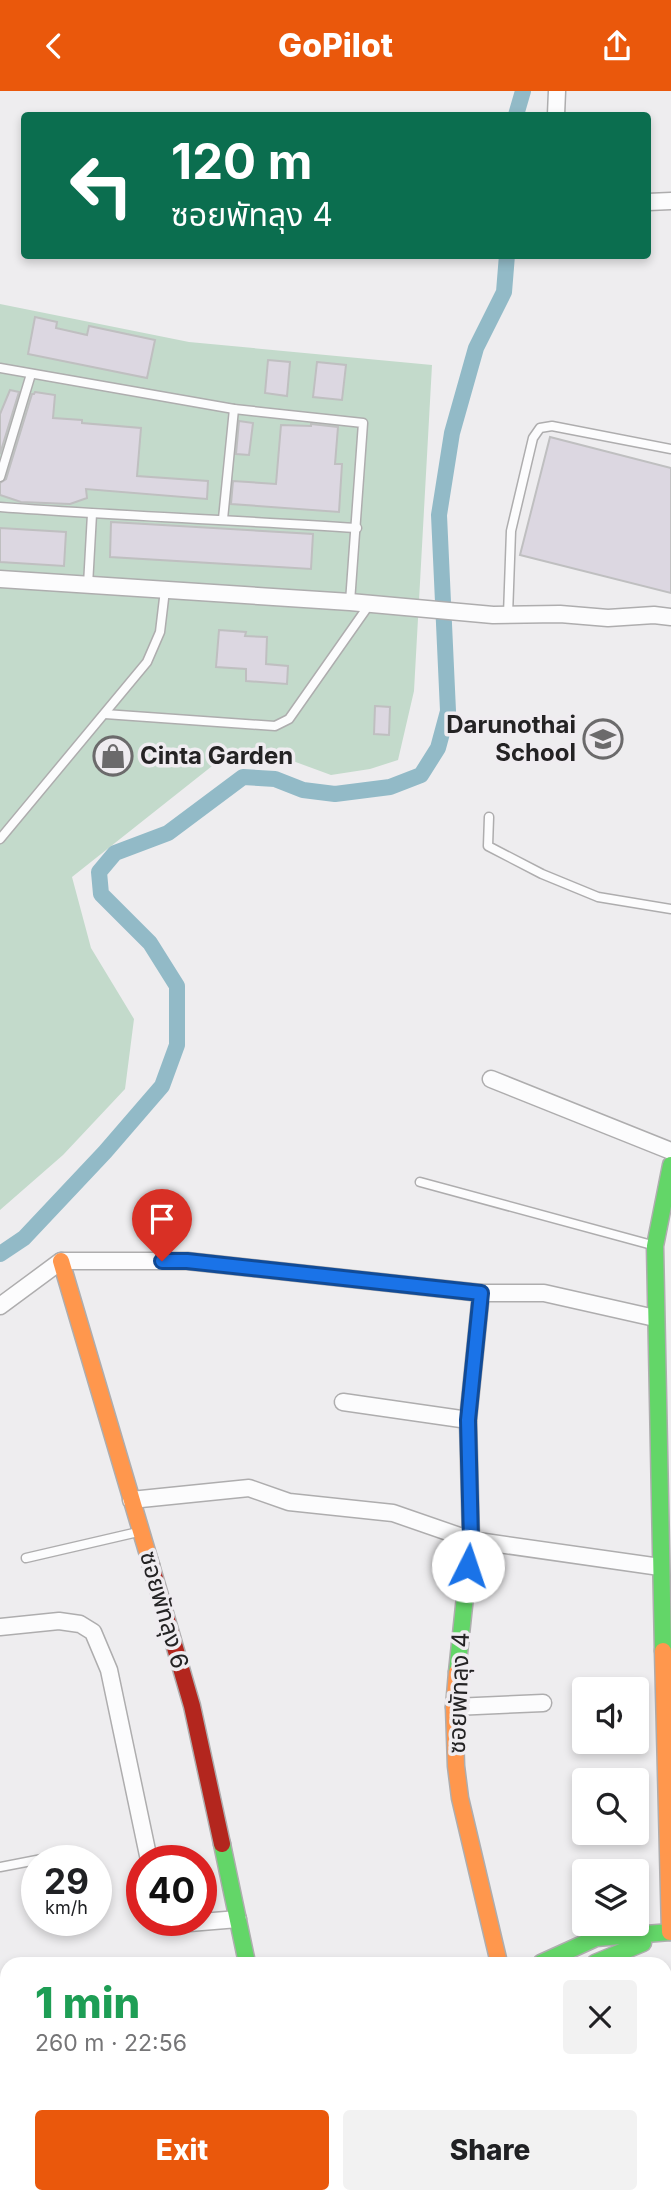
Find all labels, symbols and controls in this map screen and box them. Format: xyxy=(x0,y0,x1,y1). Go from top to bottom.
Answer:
text: GoPilot xyxy=(278,26,393,65)
icon: back xyxy=(35,27,73,65)
icon: share xyxy=(598,27,636,65)
text: 120 m xyxy=(171,132,312,191)
icon: left xyxy=(56,140,147,231)
text: ซอยพัทลุง 4 xyxy=(171,195,333,234)
place label: Darunothai School xyxy=(446,710,576,767)
school or university icon: Darunothai School xyxy=(582,718,624,760)
shop icon: Cinta Garden xyxy=(92,735,134,777)
place label: Cinta Garden xyxy=(140,741,293,770)
pin xyxy=(132,1189,192,1261)
icon: arrive xyxy=(143,1200,181,1238)
position arrow xyxy=(431,1529,505,1603)
street label: ซอยพัทลุง 6 xyxy=(133,1548,195,1672)
street label: ซอยพัทลุง 4 xyxy=(442,1632,476,1754)
map controls xyxy=(572,1677,649,1936)
button: sound xyxy=(572,1677,649,1754)
button: search xyxy=(572,1768,649,1845)
speed limit sign: 40 xyxy=(126,1845,217,1936)
button: layers xyxy=(572,1859,649,1936)
text: 29 xyxy=(44,1860,89,1902)
text: km/h xyxy=(45,1897,88,1918)
text: 1 min xyxy=(35,1977,140,2028)
button: close xyxy=(563,1980,637,2054)
text: 260 m · 22:56 xyxy=(35,2029,187,2057)
button: Exit xyxy=(35,2110,329,2190)
button: Share xyxy=(343,2110,637,2190)

